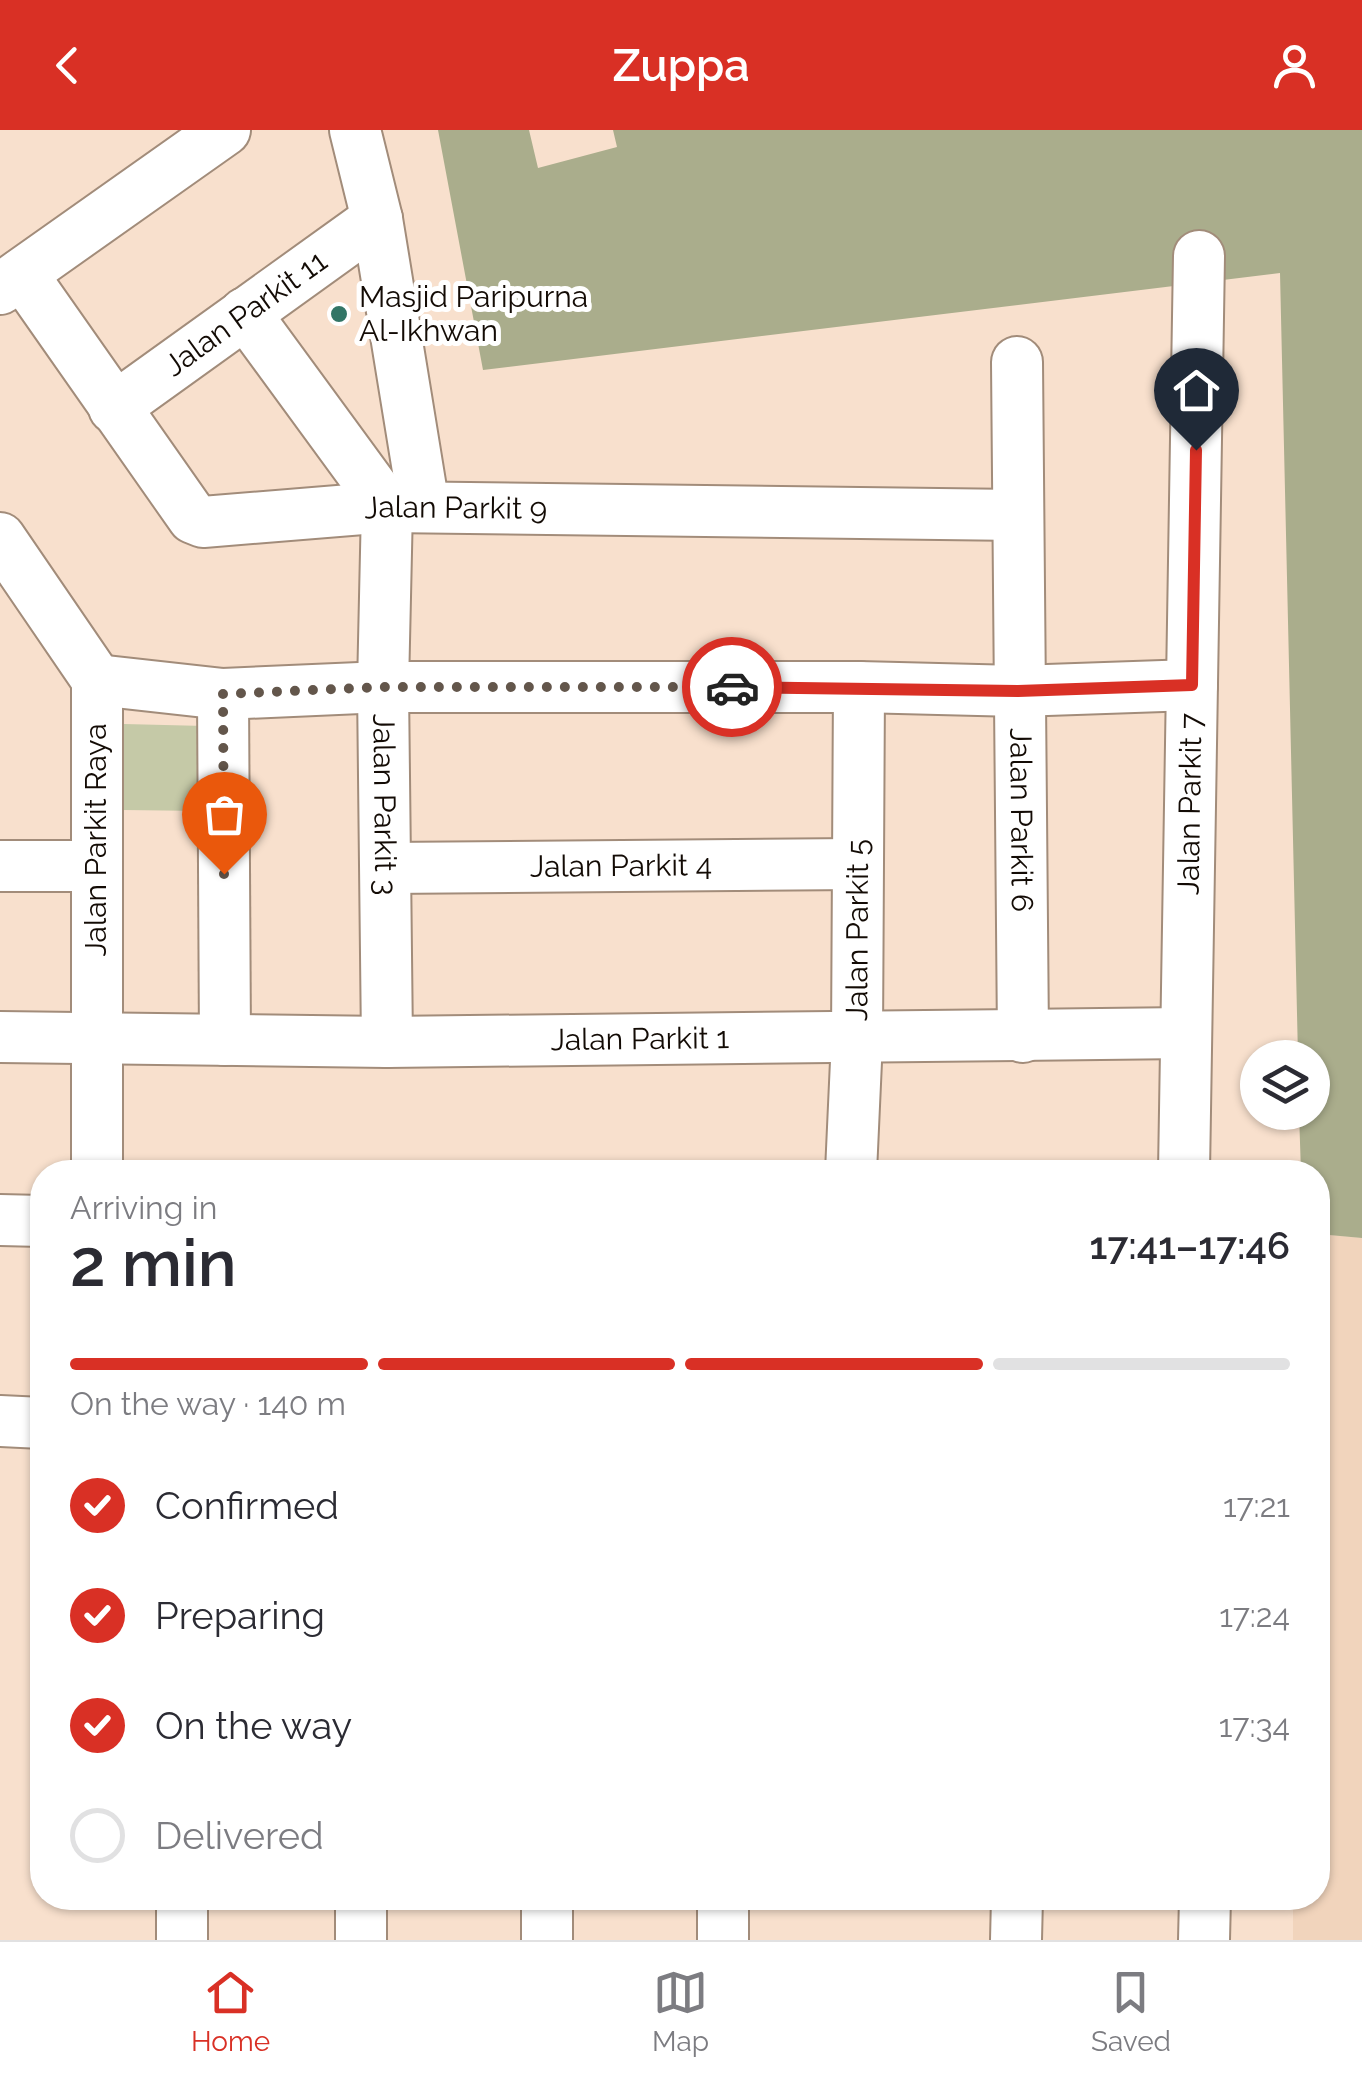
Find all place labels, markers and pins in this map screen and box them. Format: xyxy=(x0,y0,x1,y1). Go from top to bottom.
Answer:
place label: Masjid Paripurna Al-Ikhwan xyxy=(359,279,588,348)
marker: Masjid Paripurna Al-Ikhwan xyxy=(328,303,350,325)
pin xyxy=(1154,348,1239,451)
pin xyxy=(182,772,267,875)

